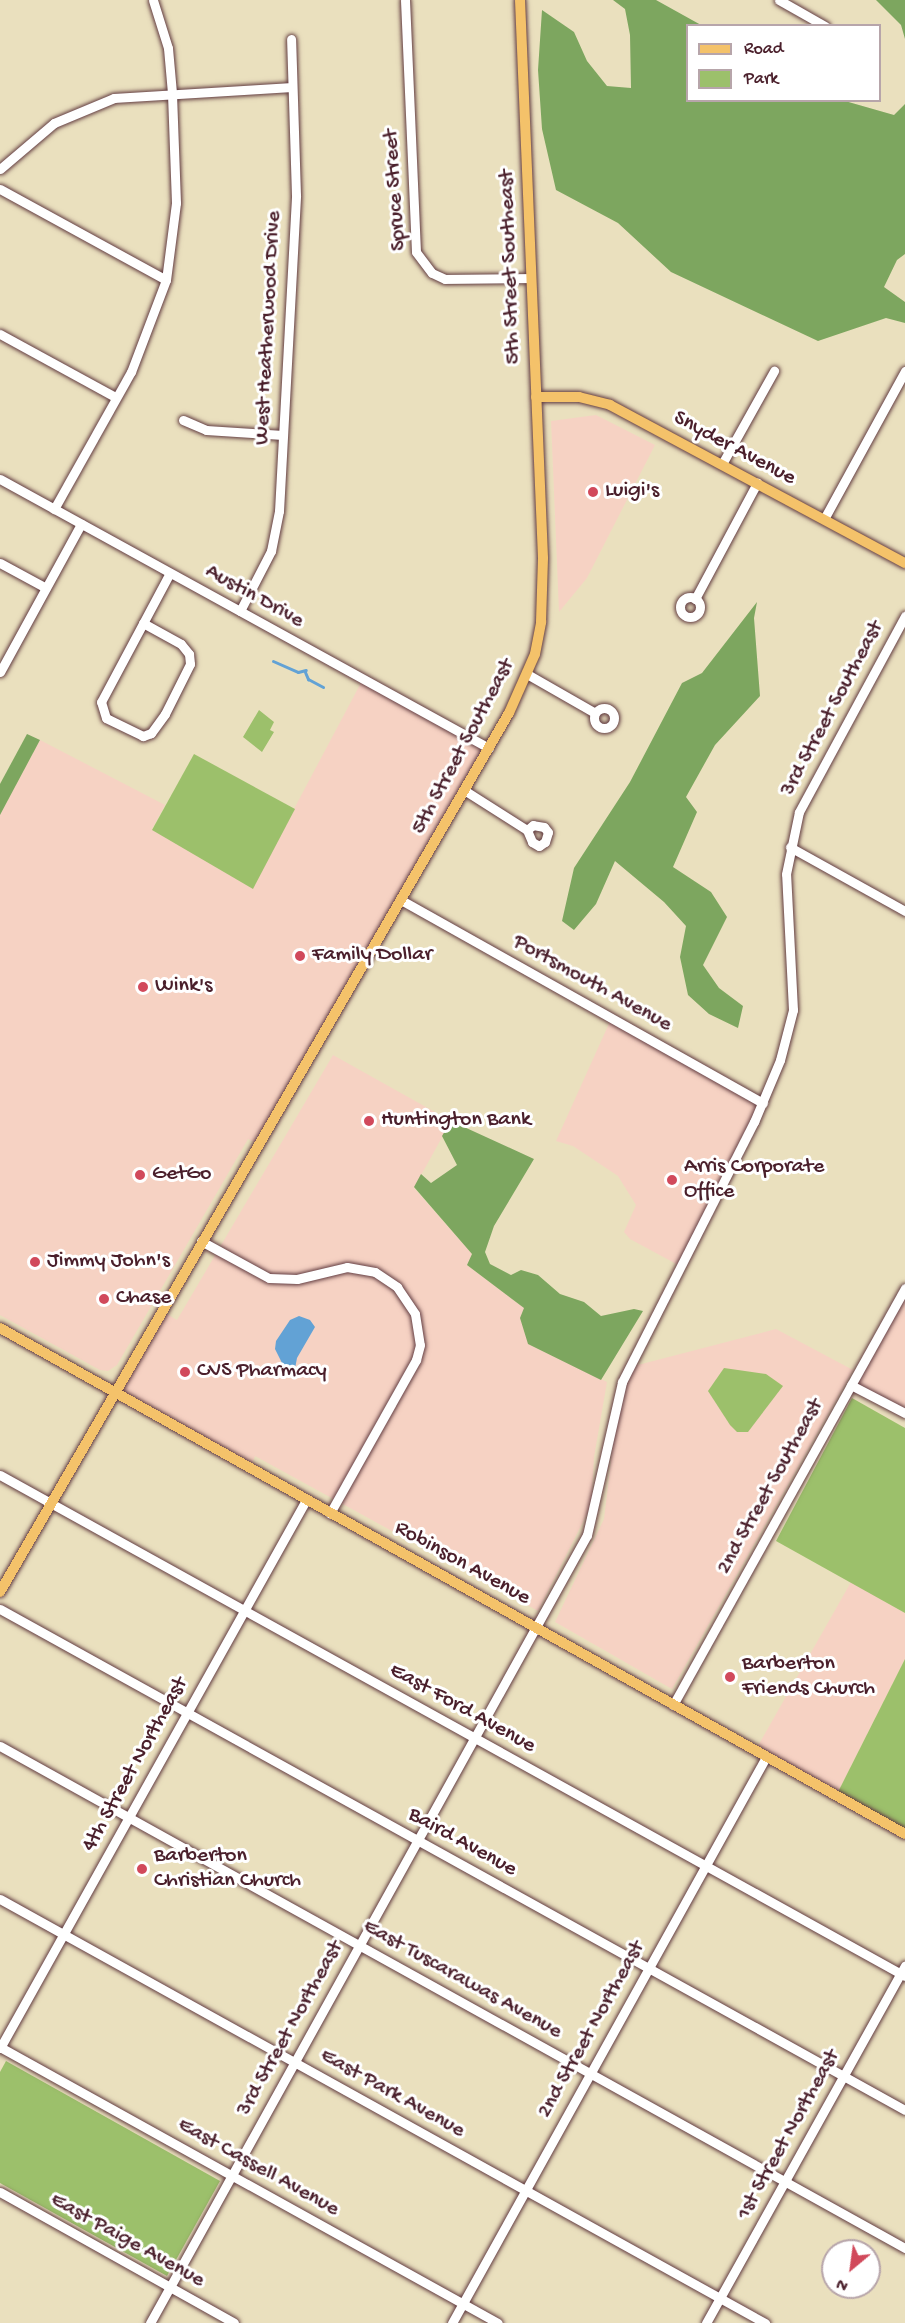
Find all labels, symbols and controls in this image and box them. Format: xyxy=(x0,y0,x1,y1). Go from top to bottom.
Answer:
legend xyxy=(686,24,881,102)
text: Road xyxy=(744,39,783,60)
text: Park xyxy=(744,69,778,90)
street label: Spruce Street xyxy=(379,128,413,252)
street label: 5th Street Southeast xyxy=(494,169,528,365)
street label: West Heatherwood Drive xyxy=(250,210,288,446)
street label: Snyder Avenue xyxy=(668,406,800,492)
place label: Luigi's xyxy=(605,479,659,505)
marker: Luigi's xyxy=(586,485,600,499)
street label: Austin Drive xyxy=(200,559,308,635)
street label: 3rd Street Southeast xyxy=(776,617,890,801)
street label: 5th Street Southeast xyxy=(407,655,521,839)
street label: Portsmouth Avenue xyxy=(508,929,676,1039)
place label: Family Dollar xyxy=(312,943,432,969)
marker: Family Dollar xyxy=(293,949,307,963)
place label: Wink's xyxy=(155,974,212,1000)
marker: Wink's xyxy=(136,980,150,994)
place label: Huntington Bank xyxy=(381,1108,531,1134)
marker: Huntington Bank xyxy=(362,1114,376,1128)
place label: Arris Corporate Office xyxy=(684,1154,824,1206)
place label: GetGo xyxy=(152,1162,212,1188)
marker: GetGo xyxy=(133,1168,147,1182)
marker: Arris Corporate Office xyxy=(665,1173,679,1187)
place label: Jimmy John's xyxy=(47,1249,170,1275)
marker: Jimmy John's xyxy=(28,1255,42,1269)
place label: Chase xyxy=(116,1286,171,1312)
marker: Chase xyxy=(97,1292,111,1306)
place label: CVS Pharmacy xyxy=(197,1359,327,1385)
marker: CVS Pharmacy xyxy=(178,1365,192,1379)
street label: 2nd Street Southeast xyxy=(712,1395,830,1579)
street label: Robinson Avenue xyxy=(390,1516,534,1612)
place label: Barberton Friends Church xyxy=(742,1651,875,1702)
street label: East Ford Avenue xyxy=(384,1658,540,1760)
marker: Barberton Friends Church xyxy=(723,1670,737,1684)
street label: 4th Street Northeast xyxy=(77,1673,195,1857)
street label: Baird Avenue xyxy=(403,1802,521,1884)
place label: Barberton Christian Church xyxy=(154,1843,301,1894)
marker: Barberton Christian Church xyxy=(135,1862,149,1876)
street label: East Tuscarawas Avenue xyxy=(358,1914,566,2046)
street label: 3rd Street Northeast xyxy=(232,1937,350,2121)
street label: 2nd Street Northeast xyxy=(532,1937,652,2123)
street label: East Park Avenue xyxy=(315,2043,469,2145)
street label: 1st Street Northeast xyxy=(731,2045,847,2225)
street label: East Cassell Avenue xyxy=(172,2113,344,2223)
street label: East Paige Avenue xyxy=(45,2188,209,2294)
north arrow xyxy=(821,2239,881,2299)
text: N xyxy=(834,2273,852,2294)

